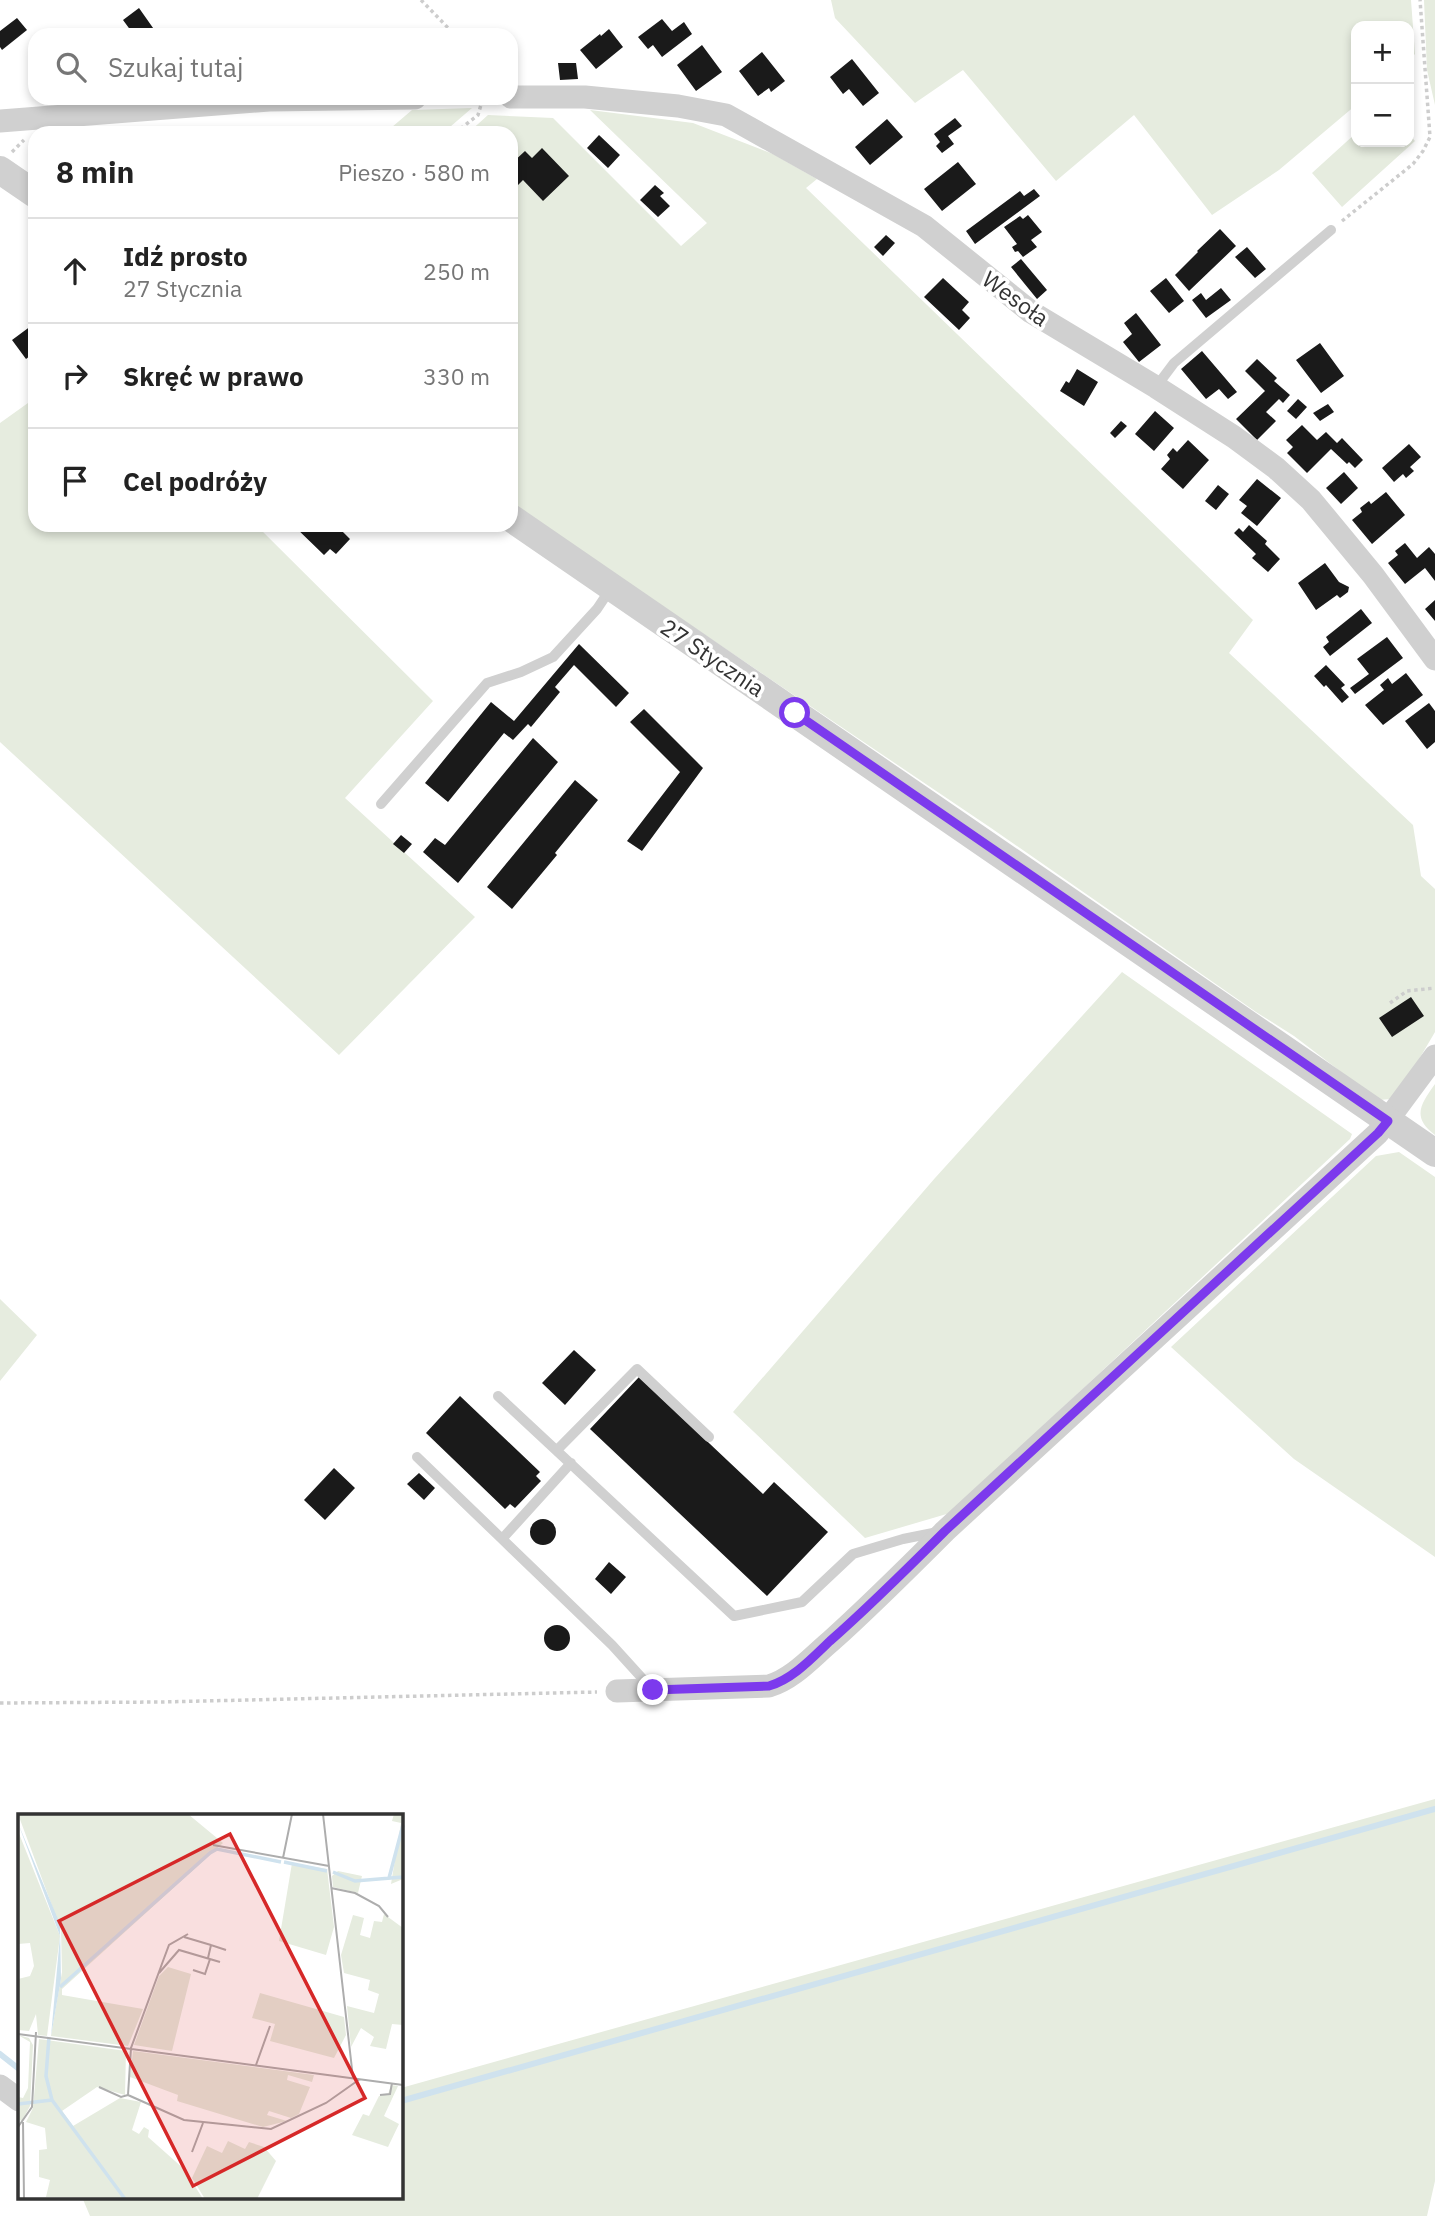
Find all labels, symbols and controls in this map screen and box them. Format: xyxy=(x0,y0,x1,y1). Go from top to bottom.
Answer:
map controls xyxy=(1351,21,1414,147)
button: + xyxy=(1351,21,1414,84)
search box xyxy=(28,28,518,105)
icon: search xyxy=(52,48,90,86)
text: Szukaj tutaj xyxy=(108,50,243,84)
button: − xyxy=(1351,84,1414,147)
text: 8 min xyxy=(56,152,134,191)
text: Pieszo · 580 m xyxy=(338,157,490,187)
text: Idź prosto xyxy=(123,239,248,273)
icon: ahead xyxy=(56,252,94,290)
text: 250 m xyxy=(423,256,490,286)
street label: Wesoła xyxy=(977,264,1055,332)
text: 27 Stycznia xyxy=(123,273,242,303)
icon: right xyxy=(56,357,94,395)
text: Skręć w prawo xyxy=(123,359,304,393)
text: 330 m xyxy=(423,361,490,391)
icon: arrive xyxy=(56,462,94,500)
text: Cel podróży xyxy=(123,464,267,498)
street label: 27 Stycznia xyxy=(655,611,771,703)
route start xyxy=(779,697,810,728)
route end xyxy=(637,1674,668,1705)
inset map xyxy=(18,1814,402,2198)

